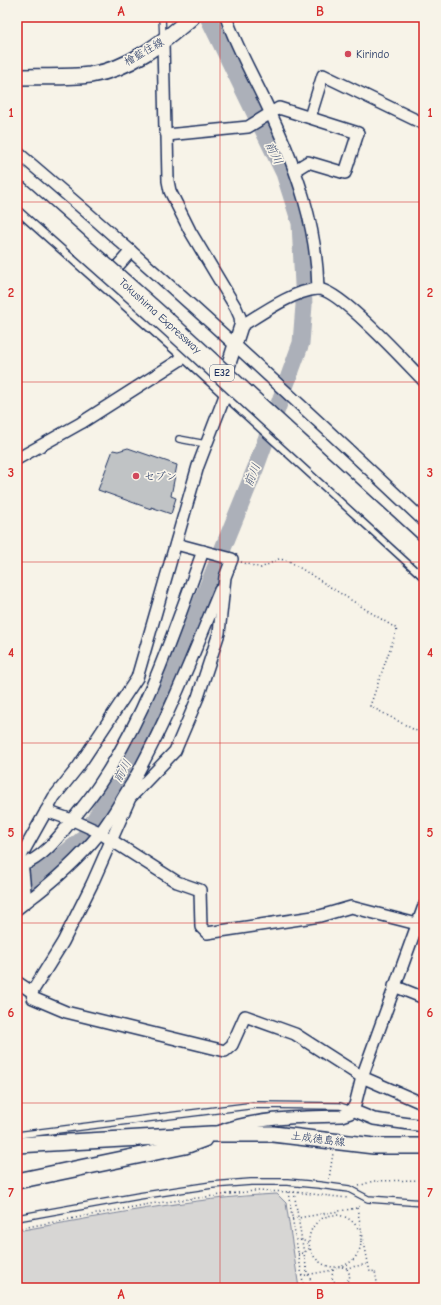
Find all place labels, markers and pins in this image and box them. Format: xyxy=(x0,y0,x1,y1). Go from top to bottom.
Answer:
place label: Kirindo xyxy=(356,48,389,61)
marker: Kirindo xyxy=(343,49,353,59)
place label: セブン xyxy=(144,470,177,483)
marker: セブン xyxy=(131,471,141,481)

